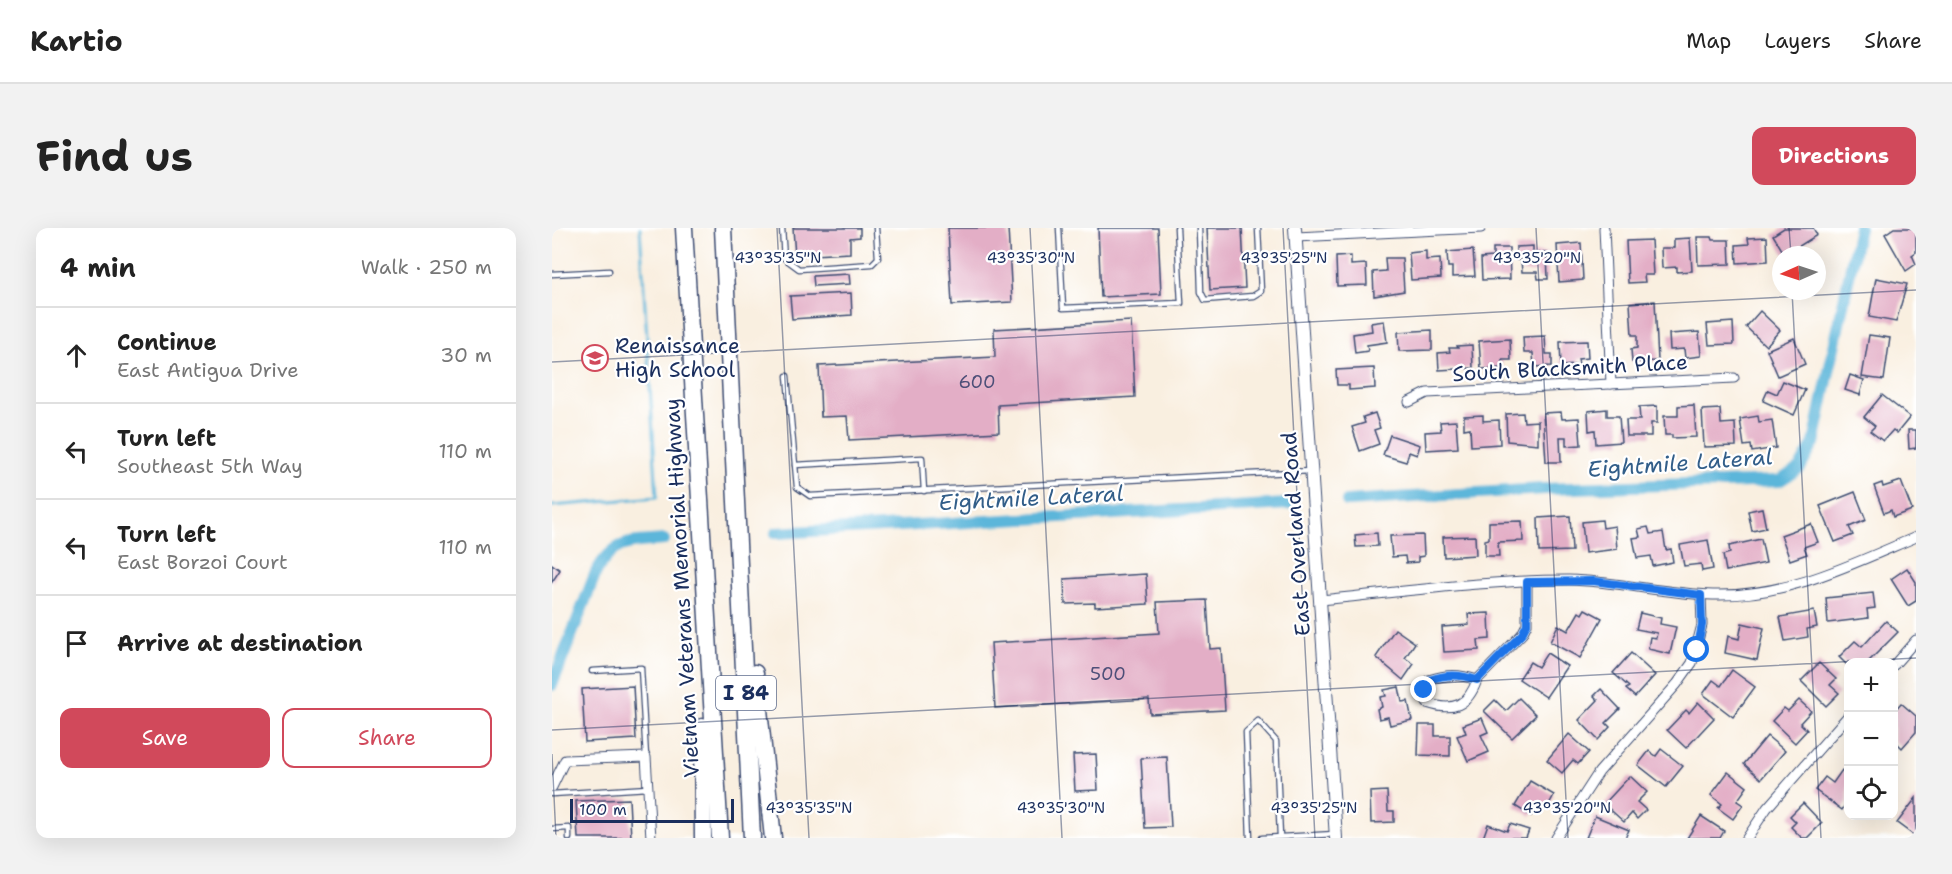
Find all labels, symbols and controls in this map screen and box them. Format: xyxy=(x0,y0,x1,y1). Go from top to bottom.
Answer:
text: Kartio xyxy=(30,22,123,60)
text: Map xyxy=(1686,27,1731,55)
text: Layers xyxy=(1764,27,1831,55)
text: Share xyxy=(1864,27,1922,55)
button: Directions xyxy=(1752,127,1916,185)
text: Find us xyxy=(36,128,193,184)
north arrow xyxy=(1772,246,1826,300)
text: 43°35'35"N xyxy=(735,248,821,268)
text: 43°35'30"N xyxy=(987,248,1075,268)
text: 43°35'25"N xyxy=(1240,248,1328,268)
text: 43°35'20"N xyxy=(1493,248,1581,268)
text: 4 min xyxy=(60,250,136,285)
text: Walk · 250 m xyxy=(361,254,492,280)
text: Continue xyxy=(117,328,217,357)
place label: Renaissance High School xyxy=(615,332,740,384)
icon: ahead xyxy=(60,339,93,372)
text: 30 m xyxy=(440,342,492,368)
school or university icon: Renaissance High School xyxy=(580,343,610,373)
street label: South Blacksmith Place xyxy=(1452,348,1688,388)
text: East Antigua Drive xyxy=(117,357,299,383)
house number: 600 xyxy=(958,370,996,394)
street label: Vietnam Veterans Memorial Highway xyxy=(658,398,706,778)
text: Turn left xyxy=(117,424,216,453)
street label: East Overland Road xyxy=(1275,431,1317,637)
icon: left xyxy=(60,435,93,468)
text: 110 m xyxy=(438,438,492,464)
water label: Eightmile Lateral xyxy=(1587,442,1773,484)
text: Southeast 5th Way xyxy=(117,453,303,479)
water label: Eightmile Lateral xyxy=(938,479,1124,517)
text: Turn left xyxy=(117,520,216,549)
icon: left xyxy=(60,531,93,564)
text: 110 m xyxy=(438,534,492,560)
text: East Borzoi Court xyxy=(117,549,288,575)
icon: arrive xyxy=(60,627,93,660)
text: Arrive at destination xyxy=(117,629,363,658)
route start xyxy=(1683,636,1709,662)
map controls xyxy=(1844,658,1898,820)
button: + xyxy=(1844,658,1898,712)
house number: 500 xyxy=(1090,662,1126,686)
road number: I 84 xyxy=(716,676,776,710)
route end xyxy=(1410,676,1436,702)
button: Save xyxy=(60,708,270,768)
button: Share xyxy=(282,708,492,768)
button: − xyxy=(1844,712,1898,766)
button: locate xyxy=(1844,766,1898,820)
scale bar xyxy=(570,796,734,824)
text: 43°35'35"N xyxy=(766,798,852,818)
text: 43°35'30"N xyxy=(1017,798,1105,818)
text: 43°35'25"N xyxy=(1270,798,1358,818)
text: 43°35'20"N xyxy=(1523,798,1611,818)
text: 100 m xyxy=(579,799,627,820)

